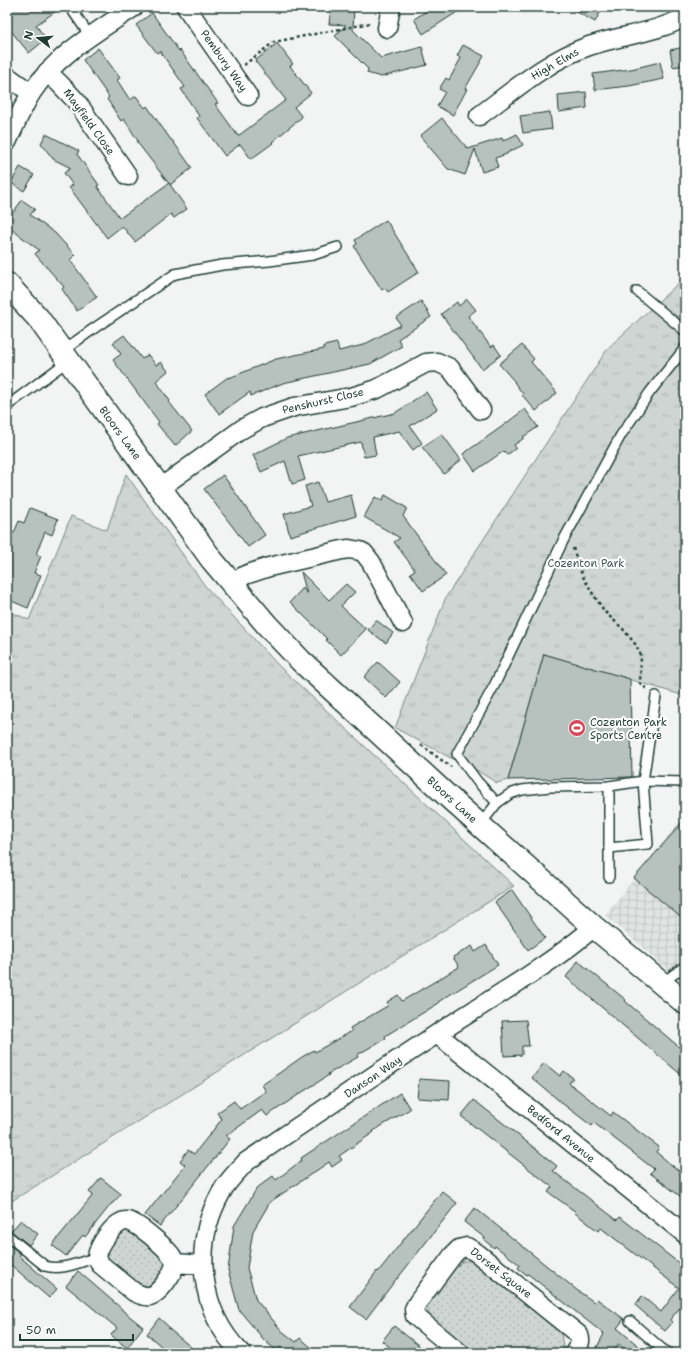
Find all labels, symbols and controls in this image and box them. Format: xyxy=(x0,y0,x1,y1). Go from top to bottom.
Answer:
north arrow xyxy=(18,18,58,58)
street label: Pembury Way xyxy=(197,27,251,95)
text: N xyxy=(20,29,37,42)
street label: High Elms xyxy=(528,44,582,84)
street label: Mayfield Close xyxy=(60,86,118,158)
street label: Penshurst Close xyxy=(281,384,365,418)
street label: Bloors Lane xyxy=(95,403,145,463)
park label: Cozenton Park xyxy=(547,556,625,571)
place label: Cozenton Park Sports Centre xyxy=(590,715,667,743)
sports icon: Cozenton Park Sports Centre xyxy=(567,718,587,738)
street label: Bloors Lane xyxy=(424,773,480,827)
street label: Danson Way xyxy=(341,1052,405,1102)
street label: Bedford Avenue xyxy=(524,1102,598,1166)
street label: Dorset Square xyxy=(467,1244,535,1302)
scale bar xyxy=(20,1316,133,1342)
text: 50 m xyxy=(26,1322,56,1338)

